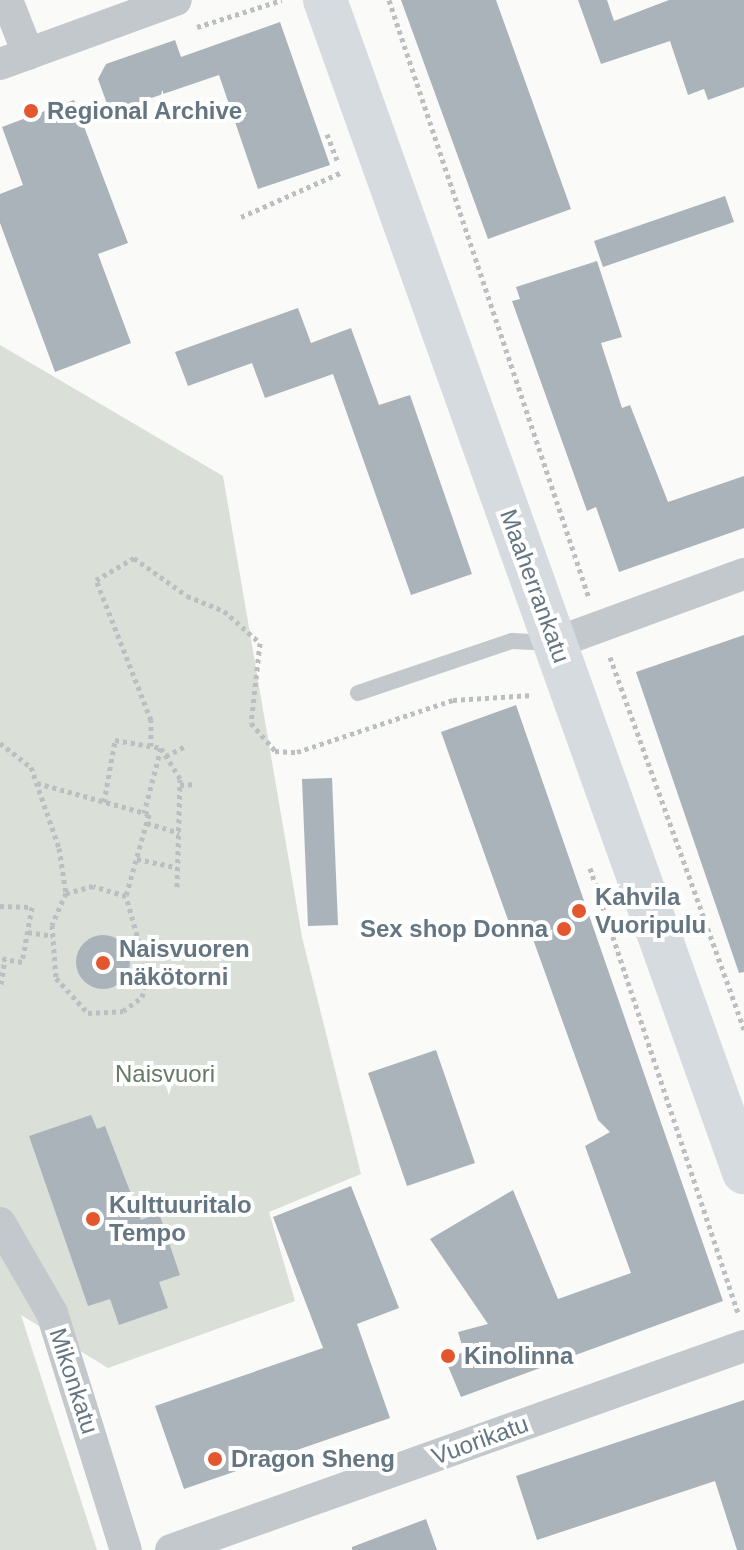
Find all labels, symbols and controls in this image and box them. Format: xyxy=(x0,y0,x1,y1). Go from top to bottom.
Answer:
place label: Regional Archive xyxy=(47,97,243,125)
marker: Regional Archive xyxy=(22,102,40,120)
street label: Maaherrankatu xyxy=(494,505,576,667)
place label: Kahvila Vuoripulu xyxy=(595,883,706,939)
marker: Kahvila Vuoripulu xyxy=(570,902,588,920)
place label: Sex shop Donna xyxy=(360,915,548,943)
marker: Sex shop Donna xyxy=(555,920,573,938)
place label: Naisvuoren näkötorni xyxy=(119,935,250,991)
marker: Naisvuoren näkötorni xyxy=(94,954,112,972)
park label: Naisvuori xyxy=(115,1060,215,1088)
place label: Kulttuuritalo Tempo xyxy=(109,1191,252,1247)
marker: Kulttuuritalo Tempo xyxy=(84,1210,102,1228)
street label: Mikonkatu xyxy=(43,1325,105,1437)
place label: Kinolinna xyxy=(464,1342,573,1370)
marker: Kinolinna xyxy=(439,1347,457,1365)
street label: Vuorikatu xyxy=(428,1409,532,1471)
place label: Dragon Sheng xyxy=(231,1445,395,1473)
marker: Dragon Sheng xyxy=(206,1450,224,1468)

